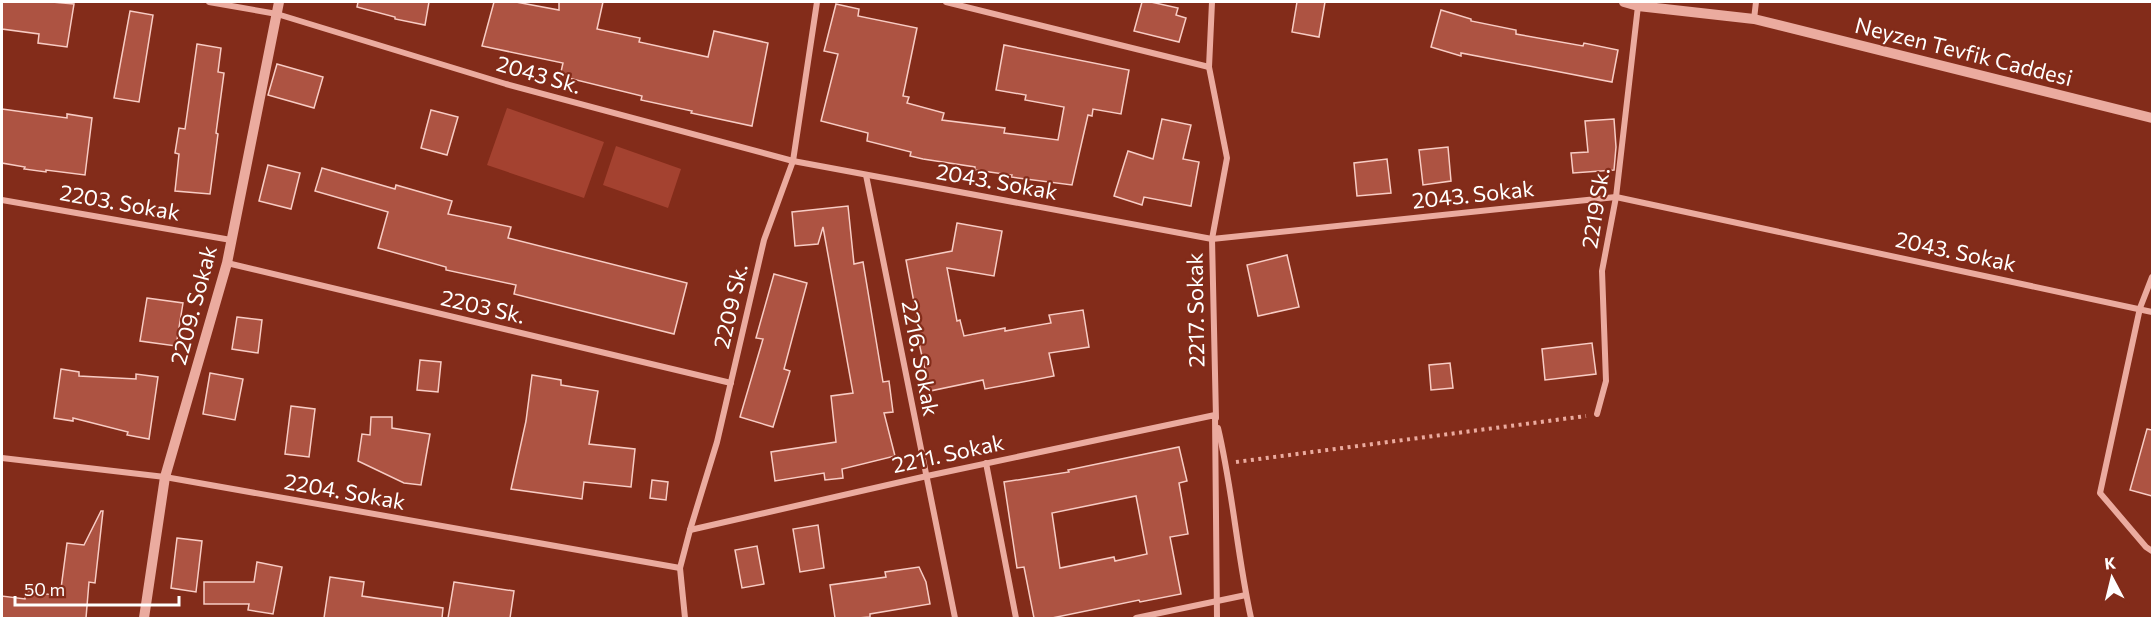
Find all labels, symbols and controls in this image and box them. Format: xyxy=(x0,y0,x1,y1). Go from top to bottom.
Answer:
street label: Neyzen Tevfik Caddesi xyxy=(1852,11,2076,91)
street label: 2043 Sk. xyxy=(494,49,584,99)
street label: 2043. Sokak xyxy=(934,157,1060,205)
street label: 2219 Sk. xyxy=(1575,166,1615,250)
street label: 2043. Sokak xyxy=(1411,174,1535,214)
street label: 2203. Sokak xyxy=(58,178,182,226)
street label: 2043. Sokak xyxy=(1893,225,2019,277)
street label: 2209. Sokak xyxy=(164,242,222,368)
street label: 2217. Sokak xyxy=(1180,252,1209,368)
street label: 2209 Sk. xyxy=(707,261,753,351)
street label: 2203 Sk. xyxy=(438,283,528,329)
street label: 2216. Sokak xyxy=(897,298,945,418)
street label: 2211. Sokak xyxy=(889,428,1007,478)
street label: 2204. Sokak xyxy=(282,467,408,515)
north arrow xyxy=(2082,548,2142,608)
text: K xyxy=(2103,553,2117,573)
scale bar xyxy=(15,569,178,607)
text: 50 m xyxy=(24,578,65,600)

